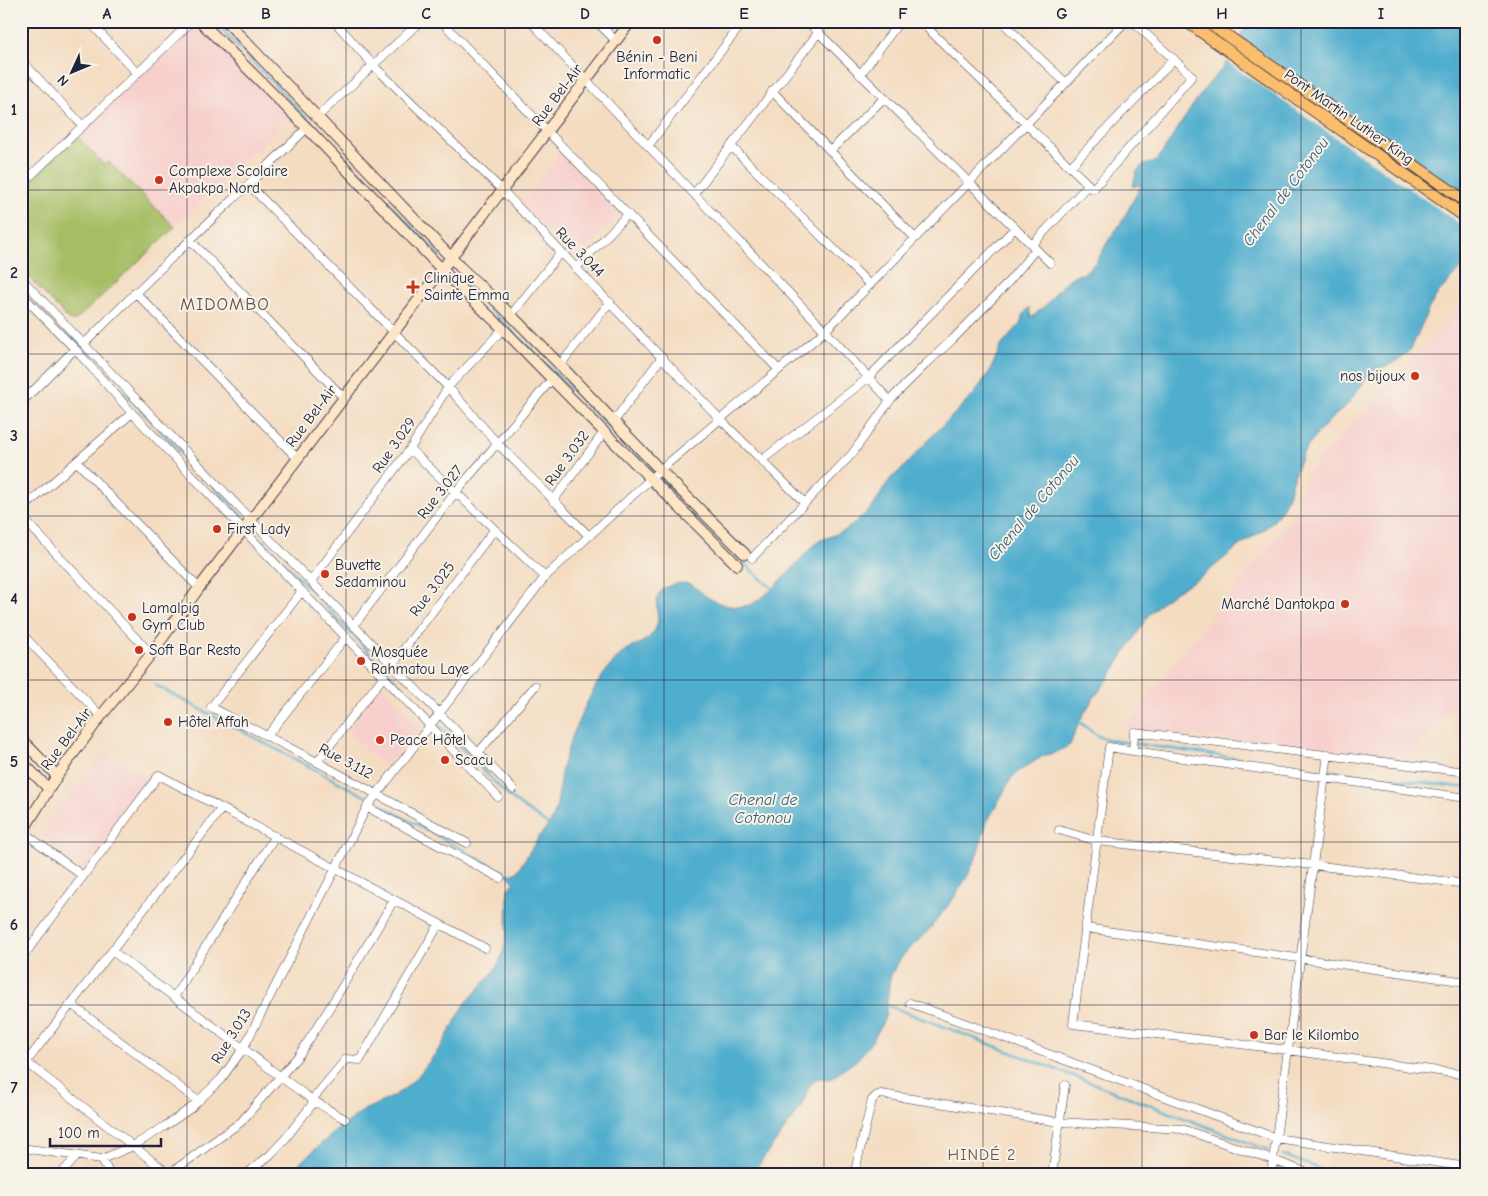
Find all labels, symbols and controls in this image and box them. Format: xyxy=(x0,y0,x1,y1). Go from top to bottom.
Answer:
text: A xyxy=(103,5,112,23)
text: B xyxy=(261,5,271,23)
text: C xyxy=(421,5,431,23)
text: D xyxy=(580,5,590,23)
text: E xyxy=(739,5,749,23)
text: F xyxy=(898,5,908,23)
text: G xyxy=(1056,5,1068,23)
text: H xyxy=(1216,5,1228,23)
text: I xyxy=(1378,5,1384,23)
marker: Bénin - Beni Informatic xyxy=(651,34,663,46)
north arrow xyxy=(48,48,98,98)
place label: Bénin - Beni Informatic xyxy=(616,48,698,83)
street label: Rue Bel-Air xyxy=(528,60,586,130)
street label: Pont Martin Luther King xyxy=(1281,65,1417,169)
text: N xyxy=(54,71,72,90)
text: 1 xyxy=(11,101,17,119)
water label: Chenal de Cotonou xyxy=(1239,134,1333,250)
place label: Complexe Scolaire Akpakpa Nord xyxy=(169,162,288,197)
marker: Complexe Scolaire Akpakpa Nord xyxy=(153,174,165,186)
street label: Rue 3.044 xyxy=(552,223,608,281)
text: 2 xyxy=(10,264,18,282)
place label: Clinique Sainte Emma xyxy=(424,269,510,304)
marker: Clinique Sainte Emma xyxy=(406,280,420,294)
district label: MIDOMBO xyxy=(180,294,270,315)
place label: nos bijoux xyxy=(1340,367,1406,385)
marker: nos bijoux xyxy=(1409,370,1421,382)
street label: Rue Bel-Air xyxy=(282,381,340,451)
street label: Rue 3.029 xyxy=(368,414,420,476)
text: 3 xyxy=(10,427,18,445)
street label: Rue 3.032 xyxy=(541,427,593,489)
water label: Chenal de Cotonou xyxy=(985,451,1083,564)
street label: Rue 3.027 xyxy=(413,462,467,522)
place label: First Lady xyxy=(227,520,290,538)
marker: First Lady xyxy=(211,523,223,535)
place label: Buvette Sedaminou xyxy=(335,556,406,591)
street label: Rue 3.025 xyxy=(406,558,458,620)
marker: Buvette Sedaminou xyxy=(319,568,331,580)
text: 4 xyxy=(10,590,18,608)
place label: Marché Dantokpa xyxy=(1221,595,1335,613)
marker: Marché Dantokpa xyxy=(1339,598,1351,610)
place label: Lamalpig Gym Club xyxy=(142,599,205,634)
marker: Lamalpig Gym Club xyxy=(126,611,138,623)
place label: Soft Bar Resto xyxy=(149,641,241,659)
place label: Mosquée Rahmatou Laye xyxy=(371,643,470,678)
marker: Soft Bar Resto xyxy=(133,644,145,656)
marker: Mosquée Rahmatou Laye xyxy=(355,655,367,667)
street label: Rue Bel-Air xyxy=(37,704,95,774)
place label: Hôtel Affah xyxy=(178,713,249,731)
marker: Hôtel Affah xyxy=(162,716,174,728)
place label: Peace Hôtel xyxy=(390,731,466,749)
marker: Peace Hôtel xyxy=(374,734,386,746)
street label: Rue 3.112 xyxy=(316,739,376,783)
place label: Scacu xyxy=(455,751,493,769)
text: 5 xyxy=(10,753,18,771)
marker: Scacu xyxy=(439,754,451,766)
water label: Chenal de Cotonou xyxy=(729,791,797,827)
text: 6 xyxy=(10,916,18,934)
street label: Rue 3.013 xyxy=(207,1005,255,1067)
place label: Bar le Kilombo xyxy=(1264,1026,1359,1044)
marker: Bar le Kilombo xyxy=(1248,1029,1260,1041)
text: 7 xyxy=(10,1079,18,1097)
scale bar xyxy=(50,1116,161,1148)
text: 100 m xyxy=(58,1124,100,1142)
district label: HINDÉ 2 xyxy=(948,1145,1016,1164)

